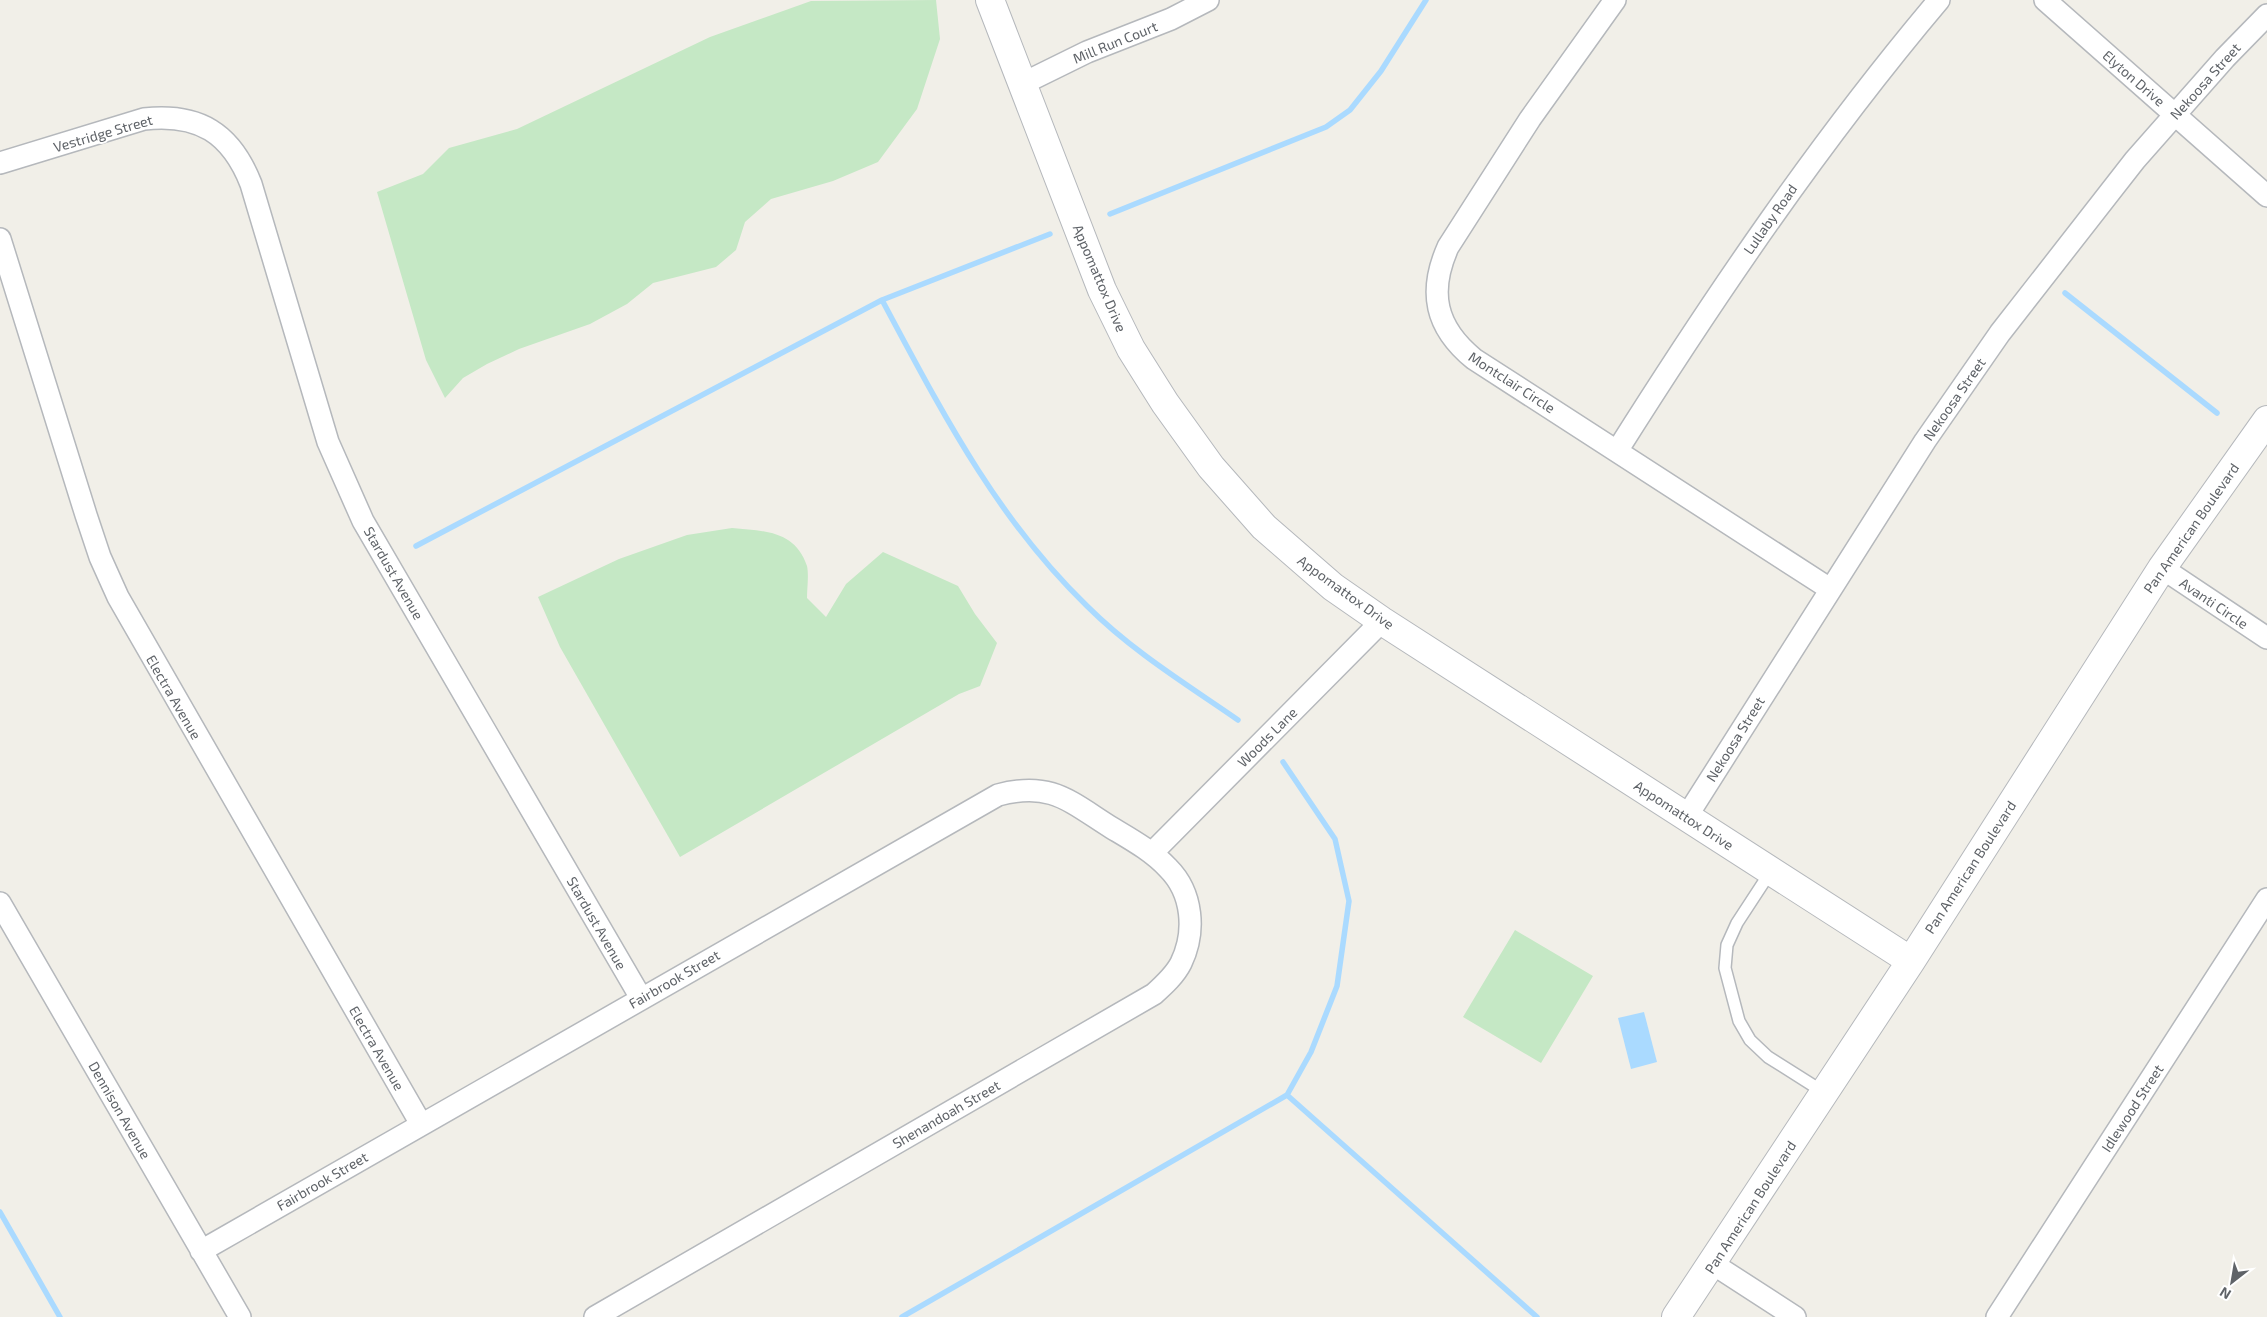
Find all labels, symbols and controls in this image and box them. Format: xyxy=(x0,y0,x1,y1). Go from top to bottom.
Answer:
street label: Mill Run Court xyxy=(1070,17,1160,67)
street label: Nekoosa Street xyxy=(2166,39,2244,123)
street label: Elyton Drive xyxy=(2099,46,2169,110)
street label: Vestridge Street xyxy=(51,111,155,155)
street label: Lullaby Road xyxy=(1740,181,1800,257)
street label: Appomattox Drive xyxy=(1070,222,1130,334)
street label: Montclair Circle xyxy=(1466,348,1558,416)
street label: Nekoosa Street xyxy=(1919,354,1989,444)
street label: Pan American Boulevard xyxy=(2140,460,2242,596)
street label: Stardust Avenue xyxy=(361,524,427,622)
street label: Appomattox Drive xyxy=(1294,551,1398,633)
street label: Avanti Circle xyxy=(2177,574,2251,632)
street label: Electra Avenue xyxy=(143,652,205,742)
street label: Nekoosa Street xyxy=(1702,693,1768,785)
street label: Woods Lane xyxy=(1234,704,1300,770)
street label: Appomattox Drive xyxy=(1631,777,1737,853)
street label: Pan American Boulevard xyxy=(1921,797,2019,937)
street label: Stardust Avenue xyxy=(564,874,630,972)
street label: Fairbrook Street xyxy=(625,946,723,1012)
street label: Electra Avenue xyxy=(346,1003,408,1093)
street label: Dennison Avenue xyxy=(85,1058,155,1162)
street label: Idlewood Street xyxy=(2097,1061,2167,1155)
street label: Shenandoah Street xyxy=(889,1076,1003,1152)
street label: Pan American Boulevard xyxy=(1701,1137,1799,1277)
street label: Fairbrook Street xyxy=(273,1148,371,1214)
north arrow xyxy=(2207,1257,2257,1307)
text: N xyxy=(2216,1284,2234,1303)

